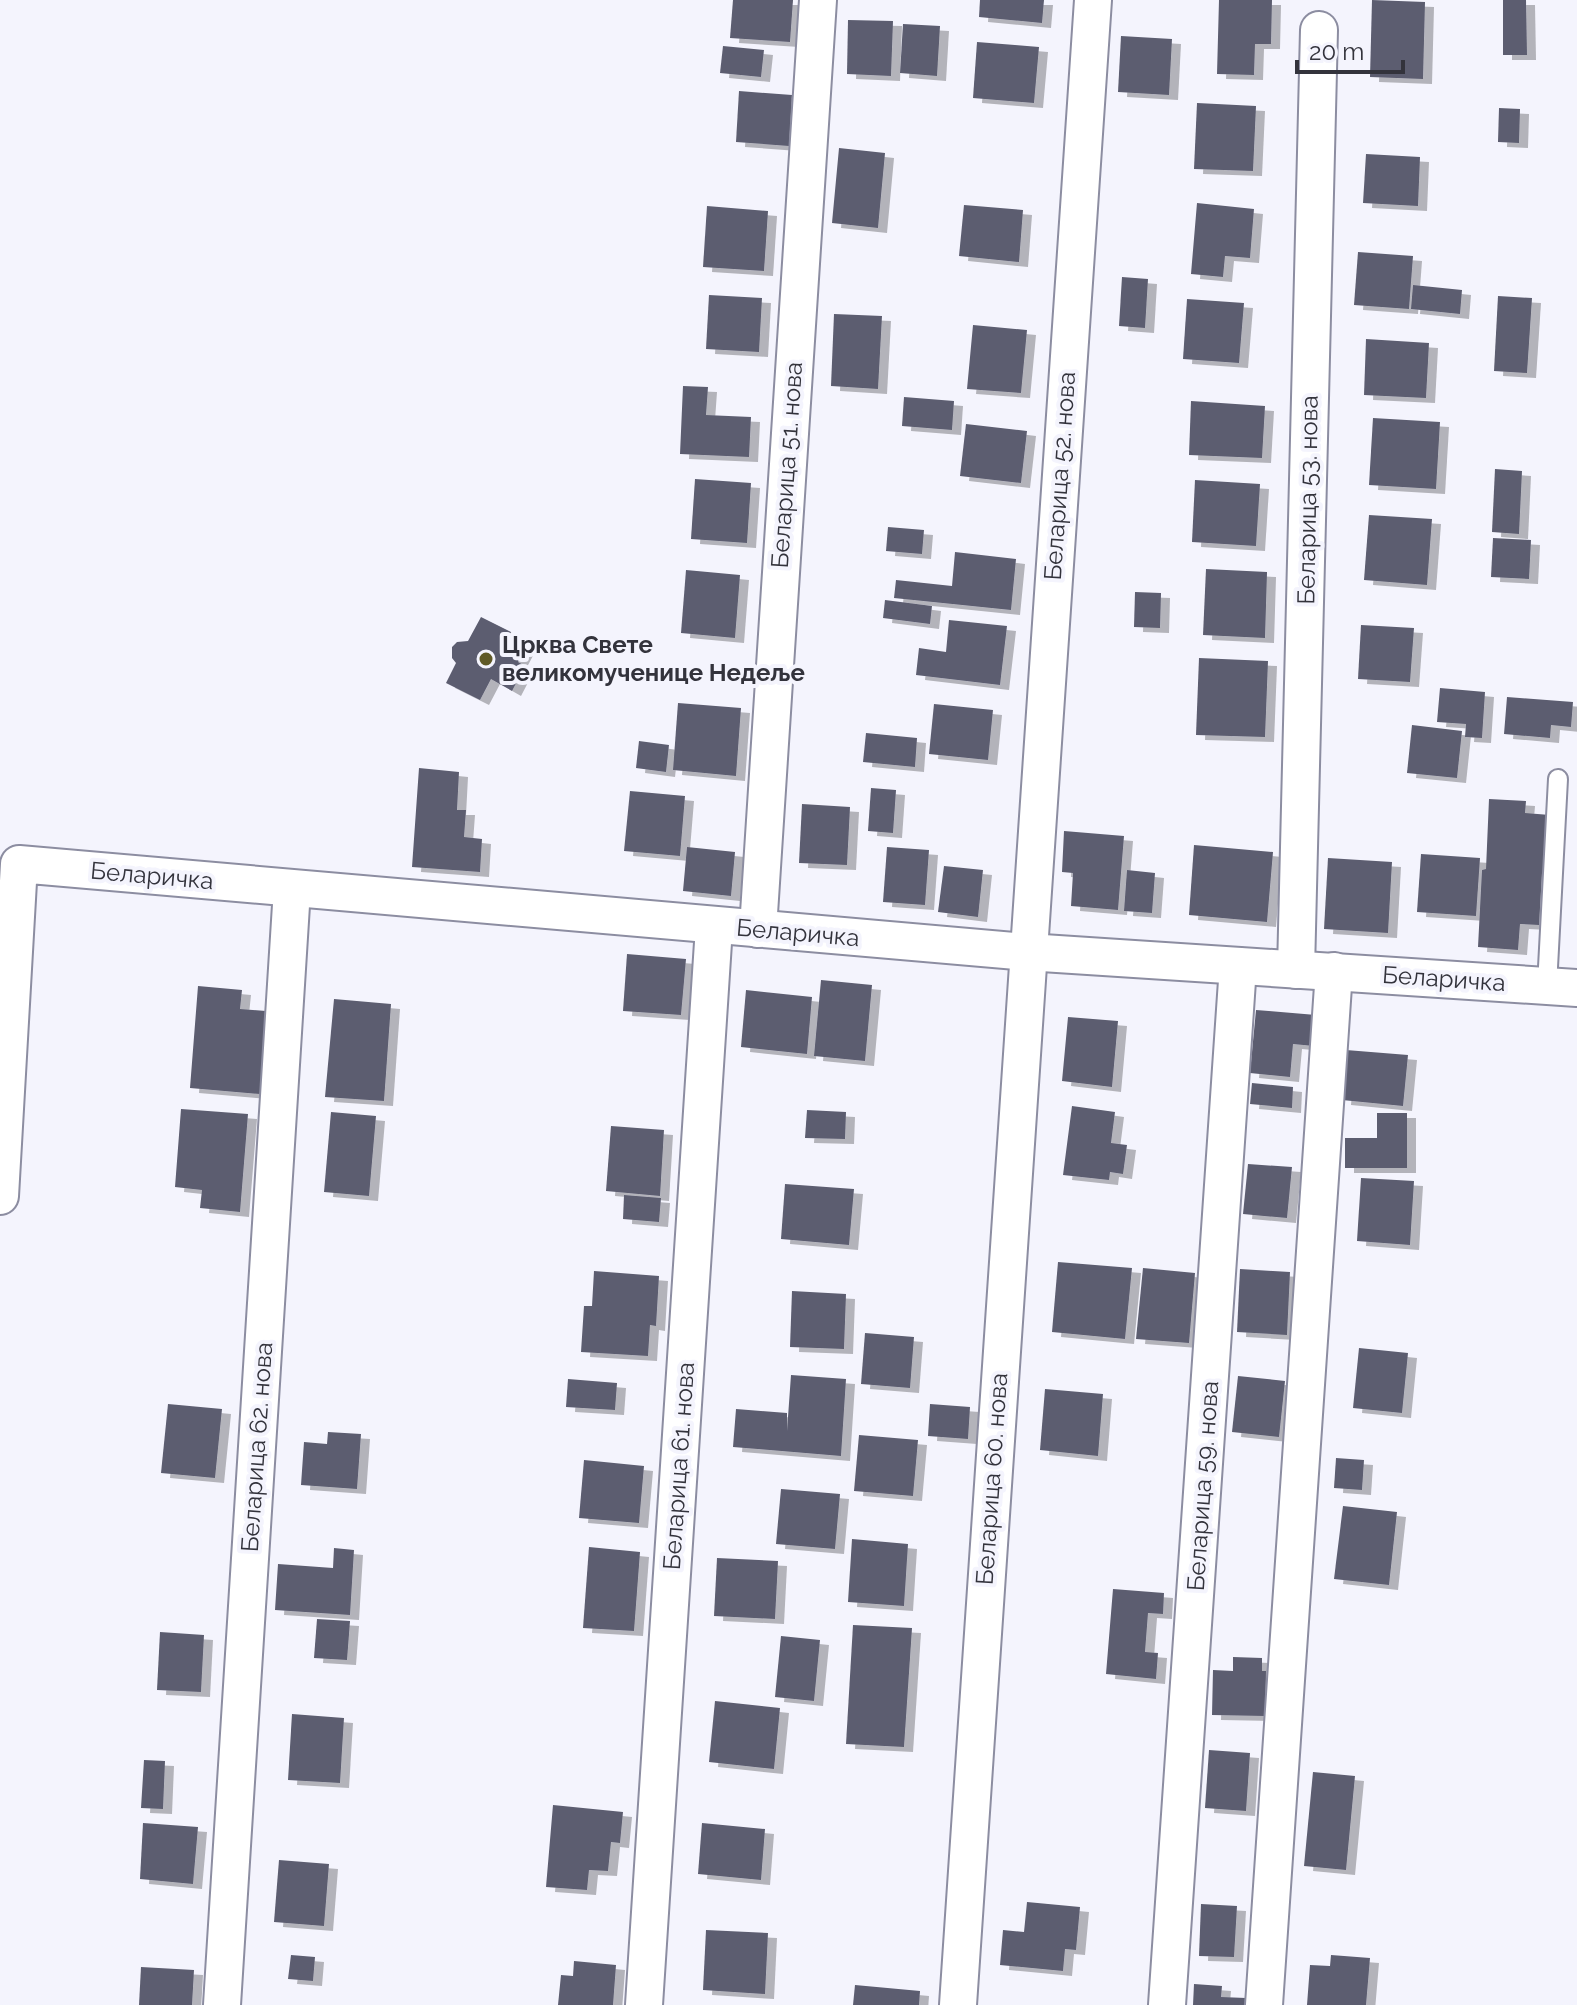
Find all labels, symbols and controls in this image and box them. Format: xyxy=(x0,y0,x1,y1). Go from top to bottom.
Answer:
scale bar xyxy=(1297,24,1403,74)
text: 20 m xyxy=(1309,37,1364,66)
street label: Беларица 51. нова xyxy=(765,361,808,569)
street label: Беларица 52. нова xyxy=(1038,371,1081,581)
street label: Беларица 53. нова xyxy=(1291,395,1324,605)
place label: Црква Свете великомученице Недеље xyxy=(502,630,805,687)
marker: Црква Свете великомученице Недеље xyxy=(477,650,495,668)
street label: Беларичка xyxy=(89,856,215,895)
street label: Беларичка xyxy=(735,913,861,952)
street label: Беларичка xyxy=(1381,960,1507,997)
street label: Беларица 62. нова xyxy=(235,1341,278,1553)
street label: Беларица 61. нова xyxy=(657,1361,700,1571)
street label: Беларица 60. нова xyxy=(970,1372,1013,1586)
street label: Беларица 59. нова xyxy=(1181,1380,1224,1592)

